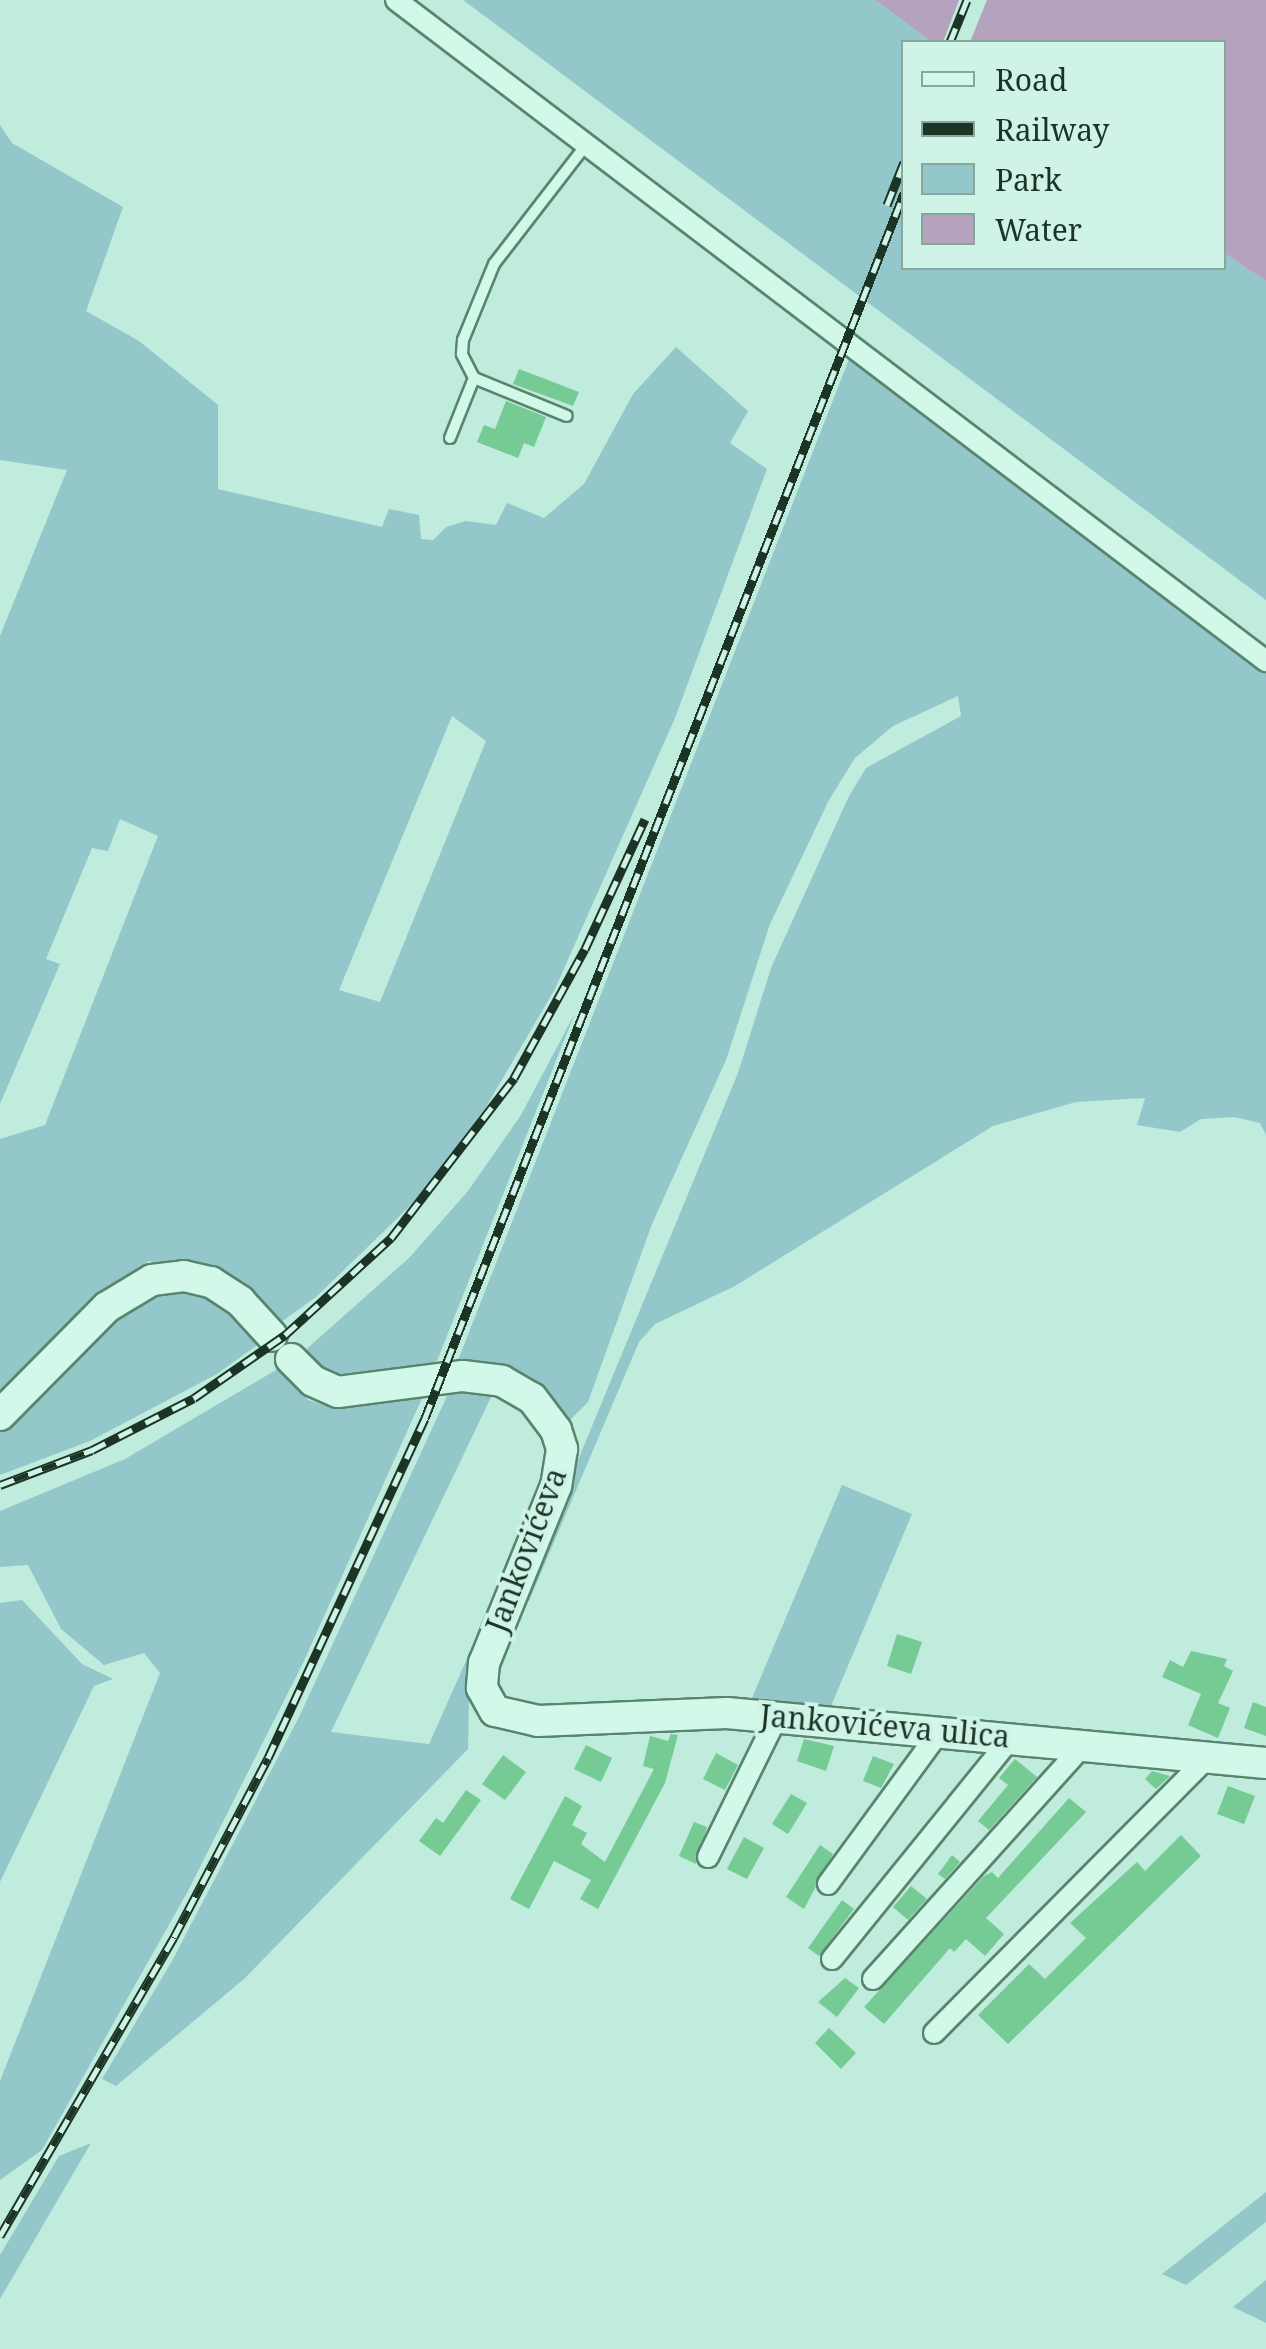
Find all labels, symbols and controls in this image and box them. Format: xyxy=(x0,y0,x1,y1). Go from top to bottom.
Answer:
legend xyxy=(901,40,1226,270)
text: Road xyxy=(995,59,1067,100)
text: Railway xyxy=(995,109,1110,150)
text: Park xyxy=(995,159,1062,200)
text: Water xyxy=(995,209,1082,250)
street label: Jankovićeva xyxy=(478,1463,574,1637)
street label: Jankovićeva ulica xyxy=(759,1697,1011,1755)

